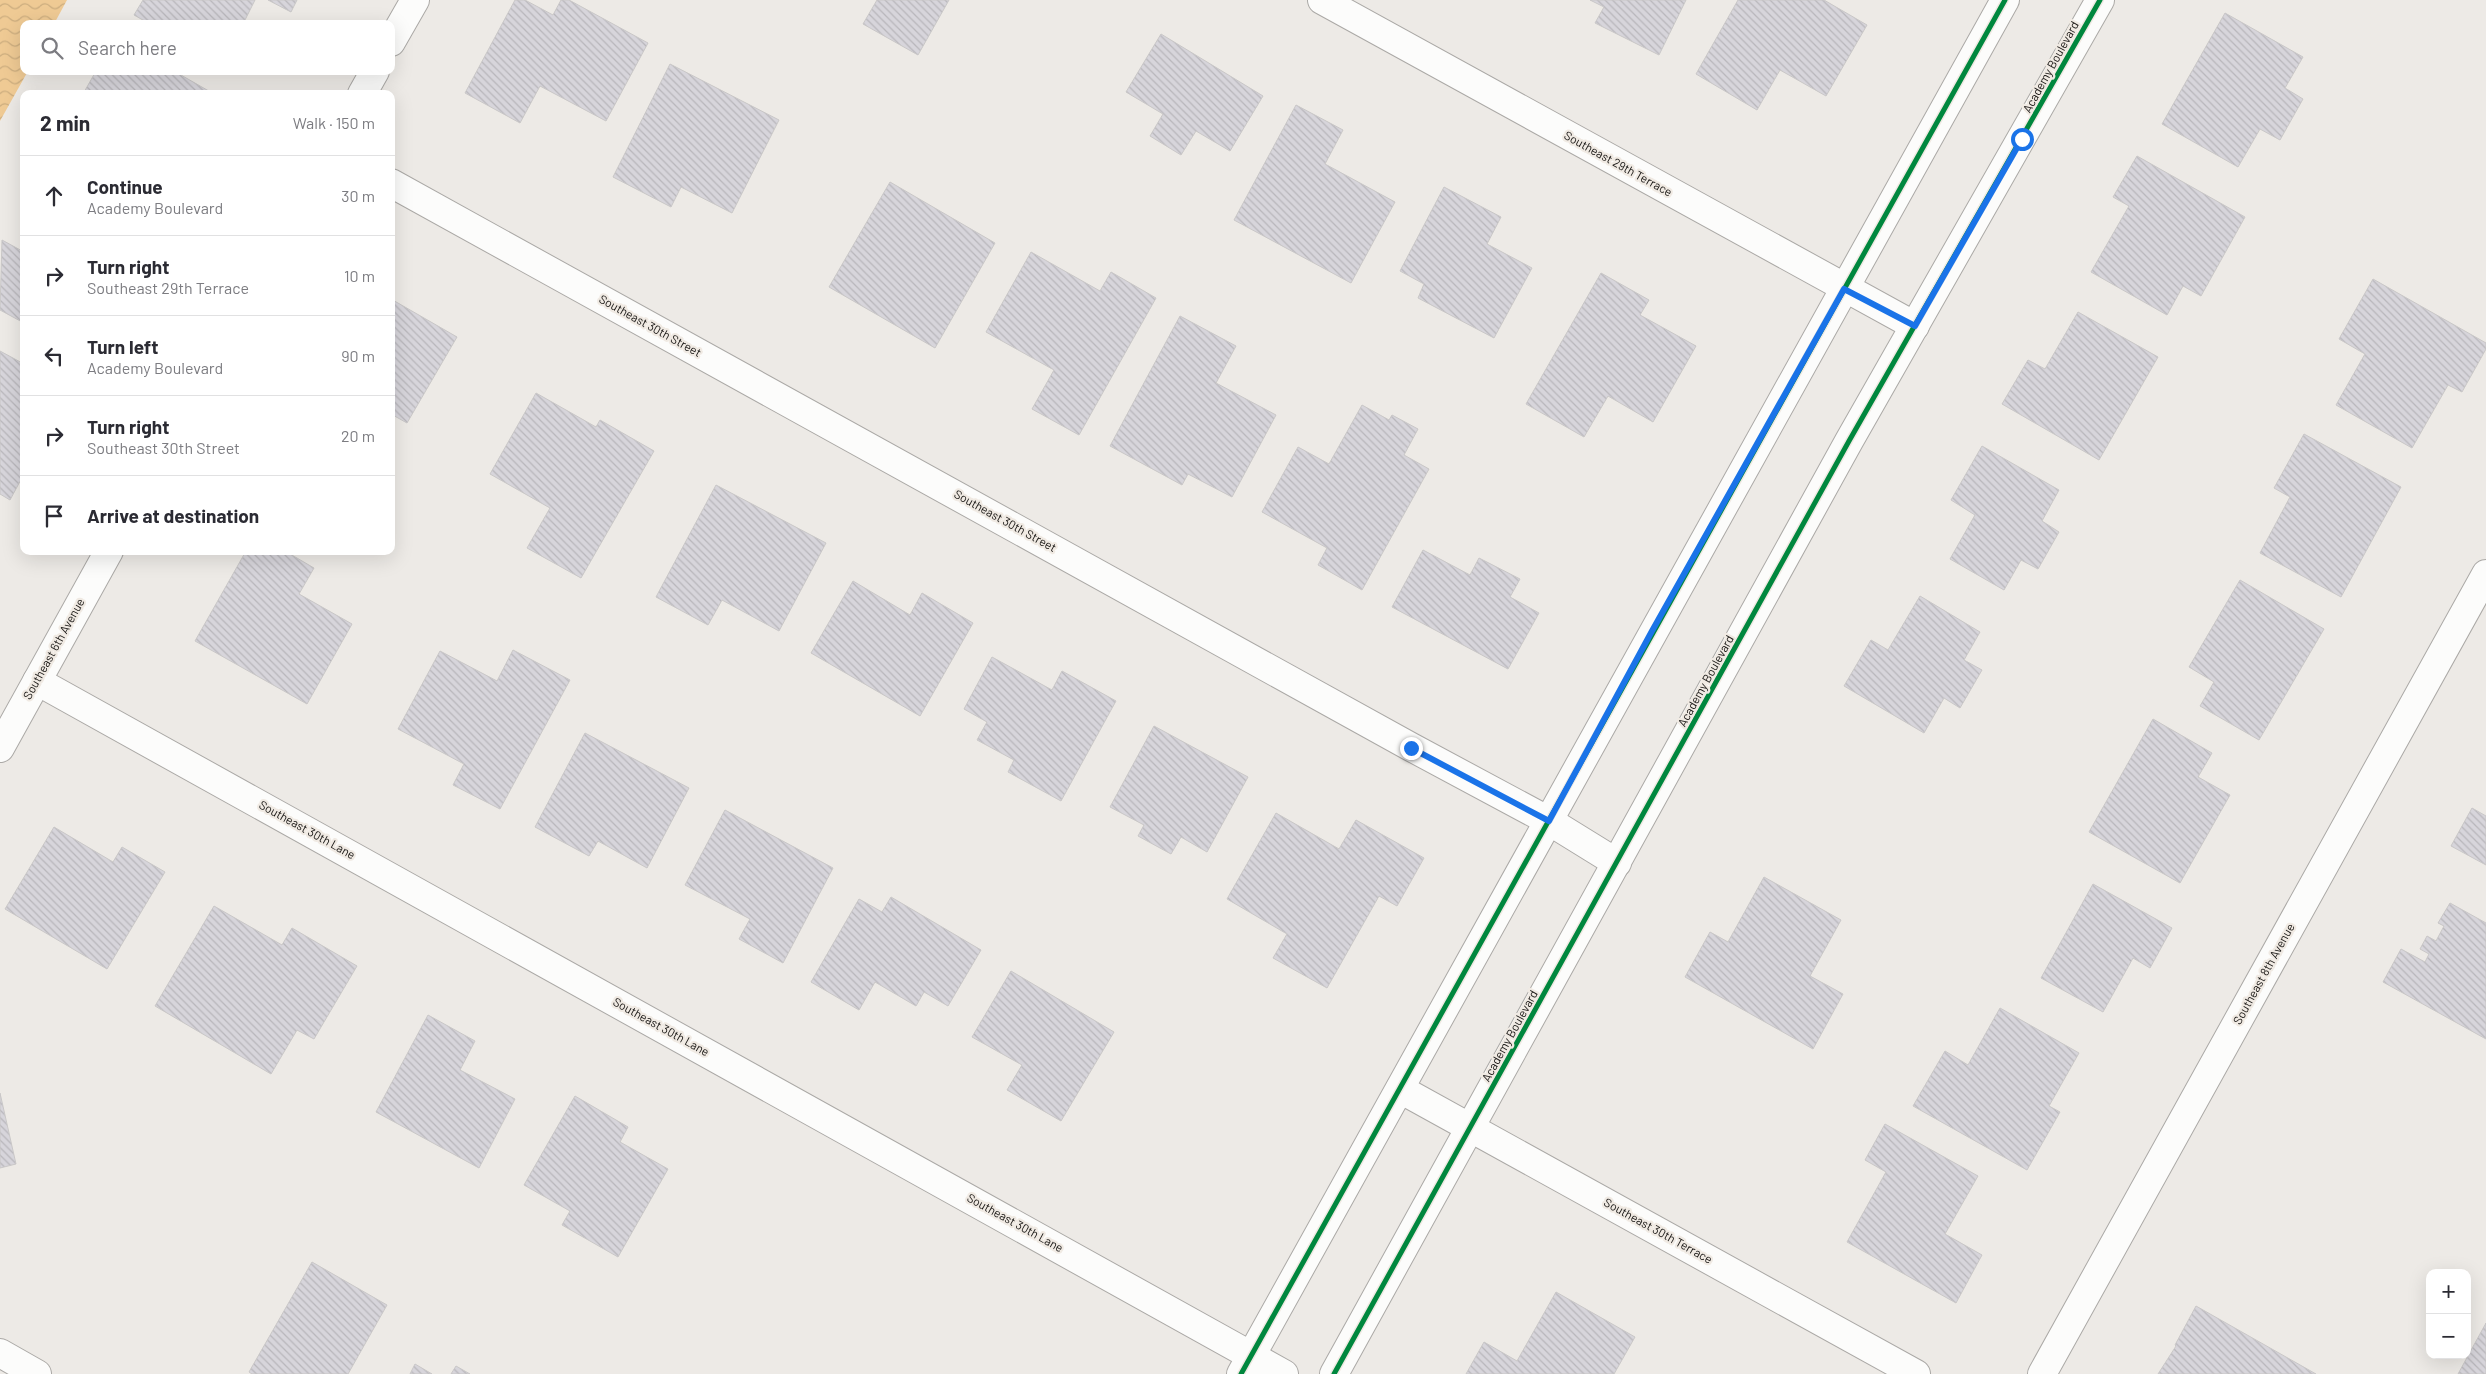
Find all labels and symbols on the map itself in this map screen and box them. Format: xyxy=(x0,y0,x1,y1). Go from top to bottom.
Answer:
street label: Academy Boulevard xyxy=(2019,18,2081,115)
street label: Southeast 29th Terrace xyxy=(1562,128,1675,199)
route start xyxy=(2011,128,2034,151)
street label: Southeast 30th Street xyxy=(597,291,704,359)
street label: Southeast 30th Street xyxy=(952,486,1059,554)
street label: Southeast 6th Avenue xyxy=(20,596,87,701)
street label: Academy Boulevard xyxy=(1674,632,1736,729)
route end xyxy=(1400,737,1423,760)
street label: Southeast 30th Lane xyxy=(257,797,358,861)
street label: Southeast 8th Avenue xyxy=(2230,921,2297,1026)
street label: Academy Boulevard xyxy=(1478,987,1540,1084)
street label: Southeast 30th Lane xyxy=(611,994,712,1058)
street label: Southeast 30th Lane xyxy=(965,1190,1066,1254)
street label: Southeast 30th Terrace xyxy=(1602,1194,1715,1266)

